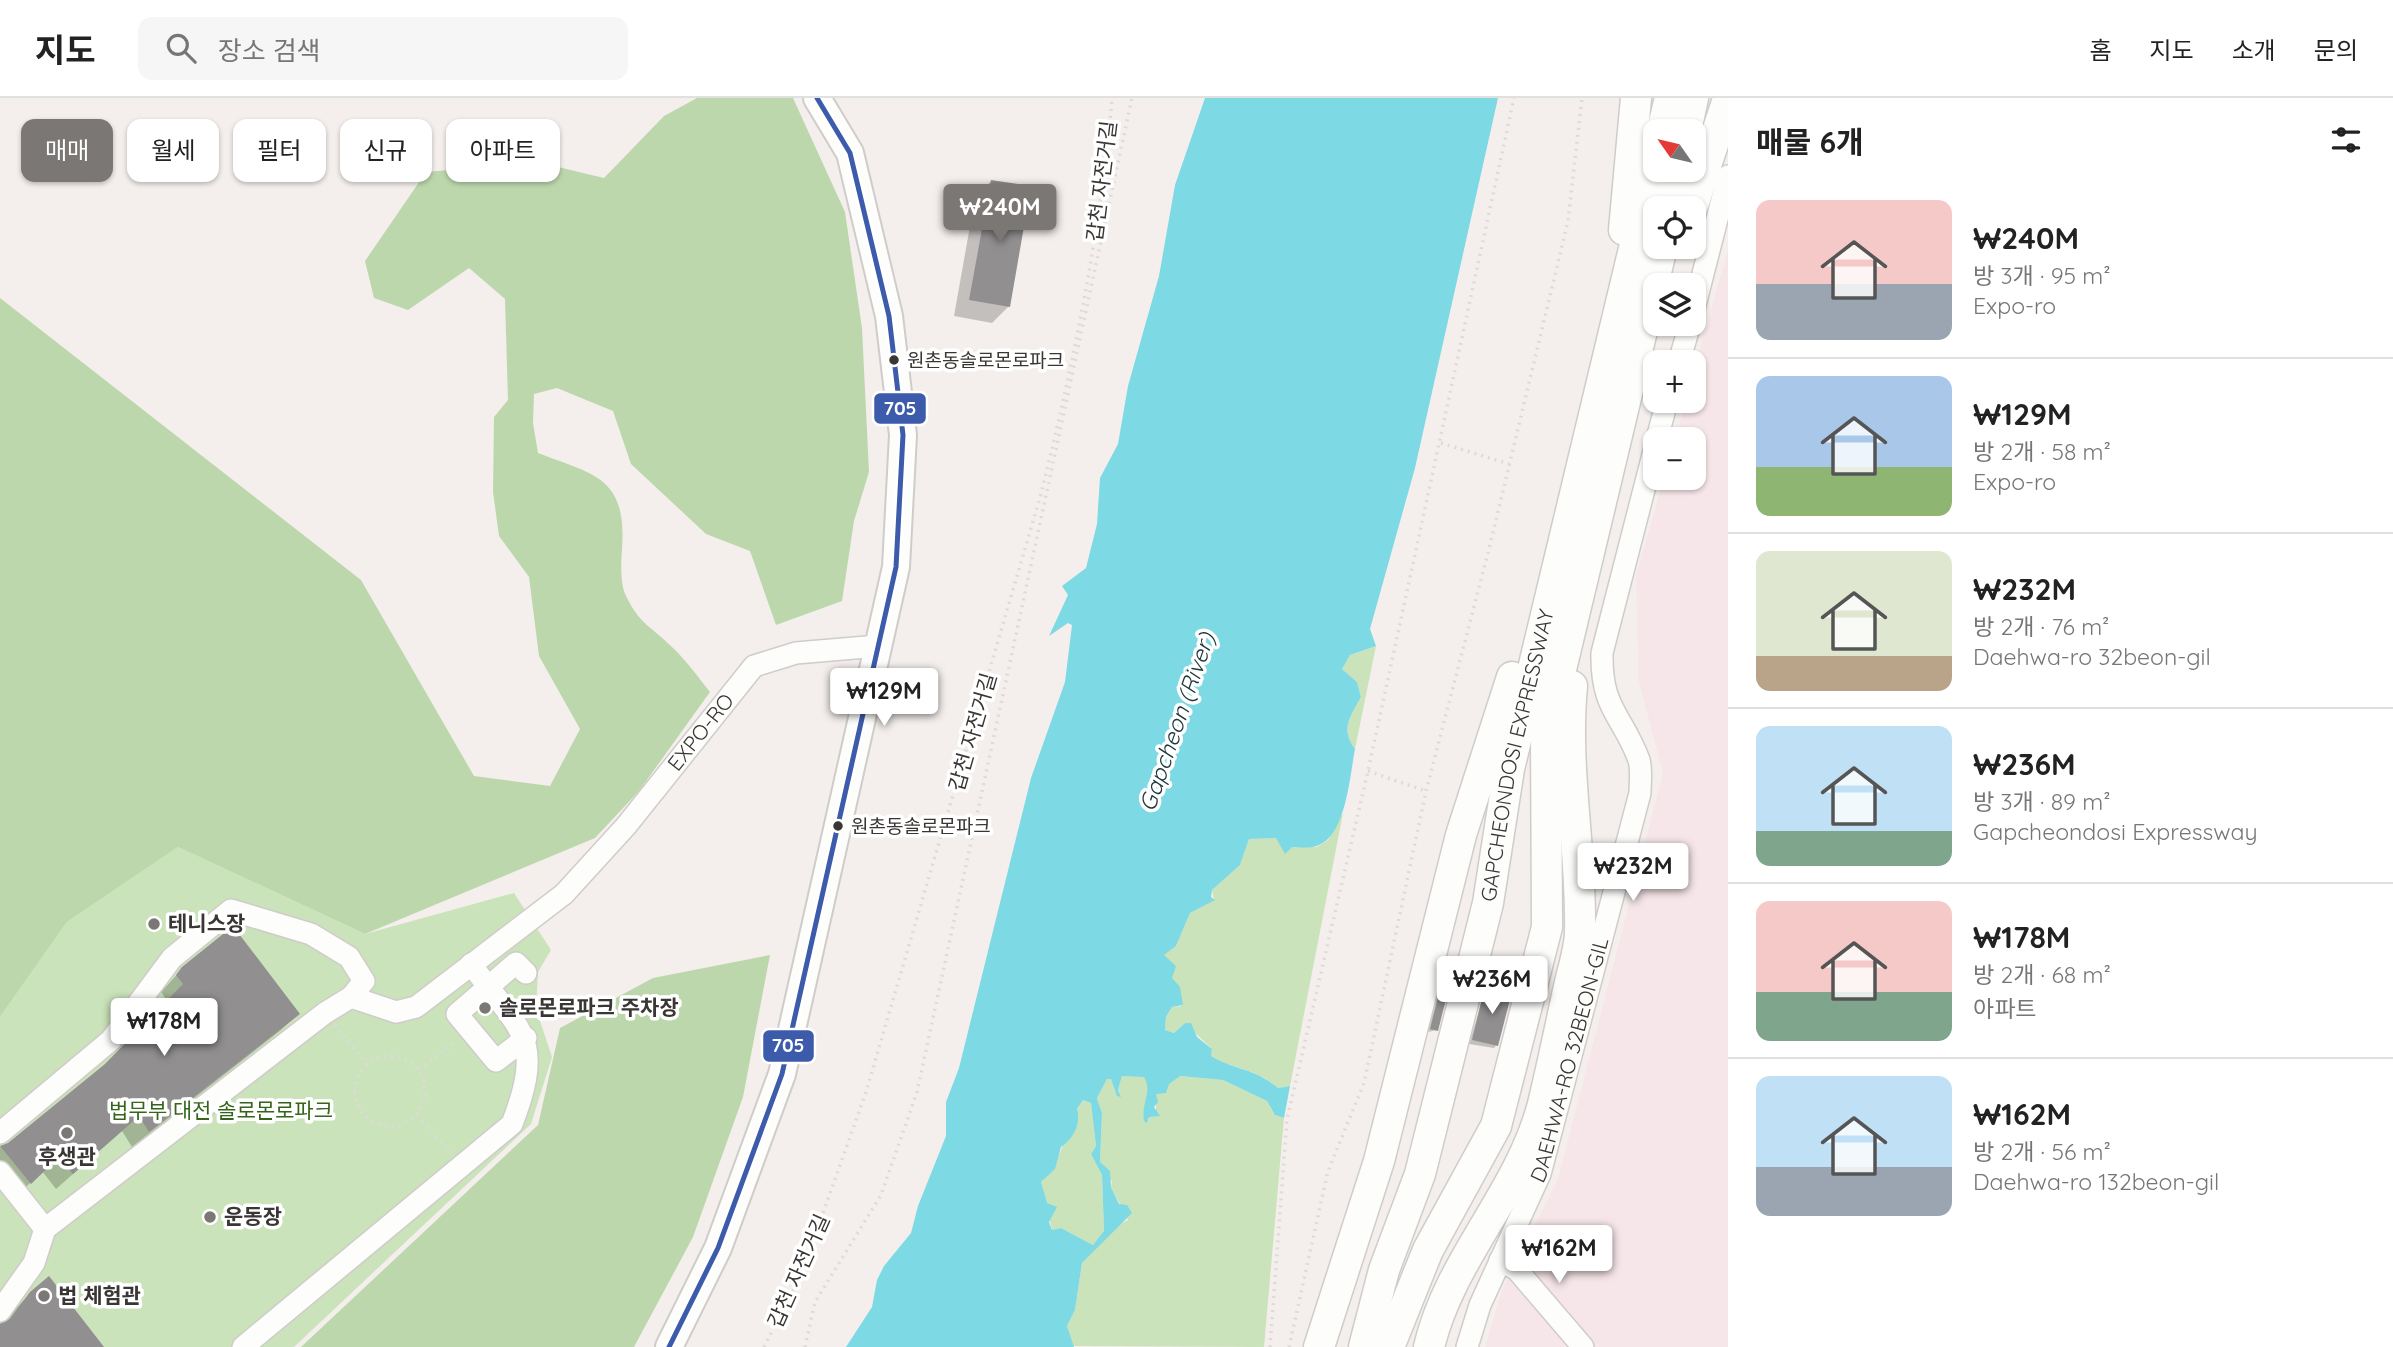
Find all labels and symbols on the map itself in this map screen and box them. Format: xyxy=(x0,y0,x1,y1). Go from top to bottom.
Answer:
street label: 갑천 자전거길 xyxy=(1081,119,1121,243)
north arrow xyxy=(1643,119,1706,182)
pin: ₩240M xyxy=(951,184,1049,244)
place label: 원촌동솔로몬로파크 xyxy=(907,348,1064,372)
marker: 원촌동솔로몬로파크 xyxy=(887,353,901,367)
line badge: 705 xyxy=(873,392,927,425)
text: 705 xyxy=(883,396,917,420)
street label: GAPCHEONDOSI EXPRESSWAY xyxy=(1474,606,1559,903)
water label: Gapcheon (River) xyxy=(1132,627,1221,815)
pin: ₩129M xyxy=(835,668,933,728)
street label: 갑천 자전거길 xyxy=(943,670,1001,794)
street label: EXPO-RO xyxy=(661,688,739,776)
place label: 원촌동솔로몬파크 xyxy=(851,814,991,838)
marker: 원촌동솔로몬파크 xyxy=(831,819,845,833)
pin: ₩232M xyxy=(1584,844,1682,903)
place label: 테니스장 xyxy=(168,910,245,936)
marker: 테니스장 xyxy=(146,916,162,932)
street label: DAEHWA-RO 32BEON-GIL xyxy=(1524,935,1614,1186)
pin: ₩236M xyxy=(1443,956,1541,1016)
place label: 솔로몬로파크 주차장 xyxy=(499,994,679,1020)
pin: ₩178M xyxy=(115,998,213,1058)
marker: 솔로몬로파크 주차장 xyxy=(477,1000,493,1016)
line badge: 705 xyxy=(762,1029,815,1063)
text: 705 xyxy=(771,1033,805,1057)
park label: 법무부 대전 솔로몬로파크 xyxy=(109,1097,333,1123)
marker: 후생관 xyxy=(59,1125,75,1141)
place label: 후생관 xyxy=(38,1143,96,1169)
place label: 운동장 xyxy=(224,1203,282,1229)
marker: 운동장 xyxy=(202,1209,218,1225)
street label: 갑천 자전거길 xyxy=(761,1210,835,1331)
pin: ₩162M xyxy=(1510,1226,1608,1285)
place label: 법 체험관 xyxy=(58,1282,141,1308)
marker: 법 체험관 xyxy=(36,1288,52,1304)

